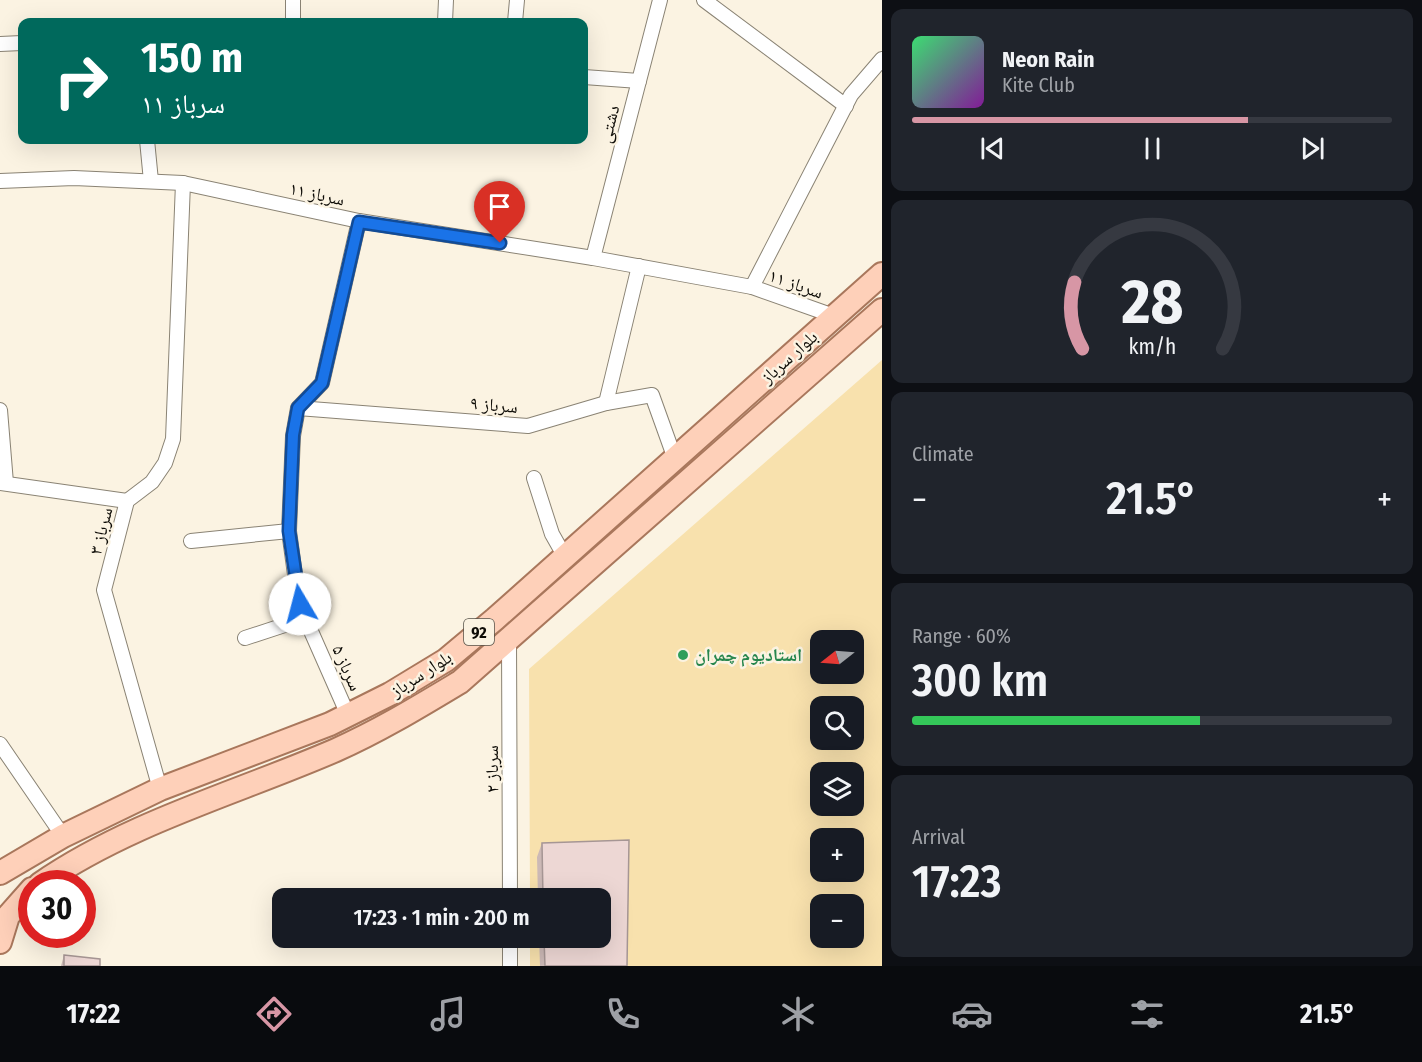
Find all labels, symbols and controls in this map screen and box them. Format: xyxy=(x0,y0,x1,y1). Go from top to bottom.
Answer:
text: 150 m xyxy=(141,33,243,83)
icon: right xyxy=(42,42,120,120)
text: Neon Rain xyxy=(1002,46,1095,73)
text: Kite Club xyxy=(1002,73,1075,97)
text: سرباز ۱۱ xyxy=(141,88,225,120)
street label: دشتی xyxy=(594,103,624,145)
icon: previous xyxy=(976,132,1009,165)
icon: pause xyxy=(1136,132,1169,165)
icon: next xyxy=(1296,132,1329,165)
street label: سرباز ۱۱ xyxy=(287,177,347,211)
pin xyxy=(474,181,525,243)
icon: arrive xyxy=(483,190,516,223)
street label: سرباز ۱۱ xyxy=(766,264,826,304)
text: 28 xyxy=(1120,265,1183,340)
street label: بلوار سرباز xyxy=(755,326,822,389)
text: km/h xyxy=(1128,334,1176,360)
street label: سرباز ۹ xyxy=(469,392,519,418)
text: Climate xyxy=(912,442,974,466)
text: 21.5° xyxy=(1106,472,1198,526)
text: − xyxy=(912,480,927,520)
text: + xyxy=(1377,480,1392,520)
street label: سرباز ۳ xyxy=(85,505,117,557)
position arrow xyxy=(268,572,332,636)
road number: 92 xyxy=(464,619,494,645)
text: Range · 60% xyxy=(912,624,1011,648)
north arrow xyxy=(810,630,864,684)
map controls xyxy=(810,630,864,948)
street label: سرباز ۵ xyxy=(327,642,367,694)
place label: استادیوم چمران xyxy=(695,644,802,667)
street label: بلوار سرباز xyxy=(385,646,456,703)
marker: استادیوم چمران xyxy=(676,648,690,662)
text: 300 km xyxy=(912,654,1048,708)
button: search xyxy=(810,696,864,750)
street label: سرباز ۲ xyxy=(481,745,503,793)
button: layers xyxy=(810,762,864,816)
text: Arrival xyxy=(912,825,965,849)
button: + xyxy=(810,828,864,882)
text: 17:23 xyxy=(912,855,1002,909)
speed limit sign: 30 xyxy=(18,870,96,948)
button: − xyxy=(810,894,864,948)
text: 17:23 · 1 min · 200 m xyxy=(354,904,529,931)
icon: directions xyxy=(253,993,295,1035)
icon: music xyxy=(427,993,469,1035)
icon: phone xyxy=(602,993,644,1035)
icon: climate xyxy=(777,993,819,1035)
icon: car xyxy=(951,993,993,1035)
icon: filters xyxy=(1126,993,1168,1035)
text: 17:22 xyxy=(66,998,120,1030)
text: 21.5° xyxy=(1300,998,1356,1030)

